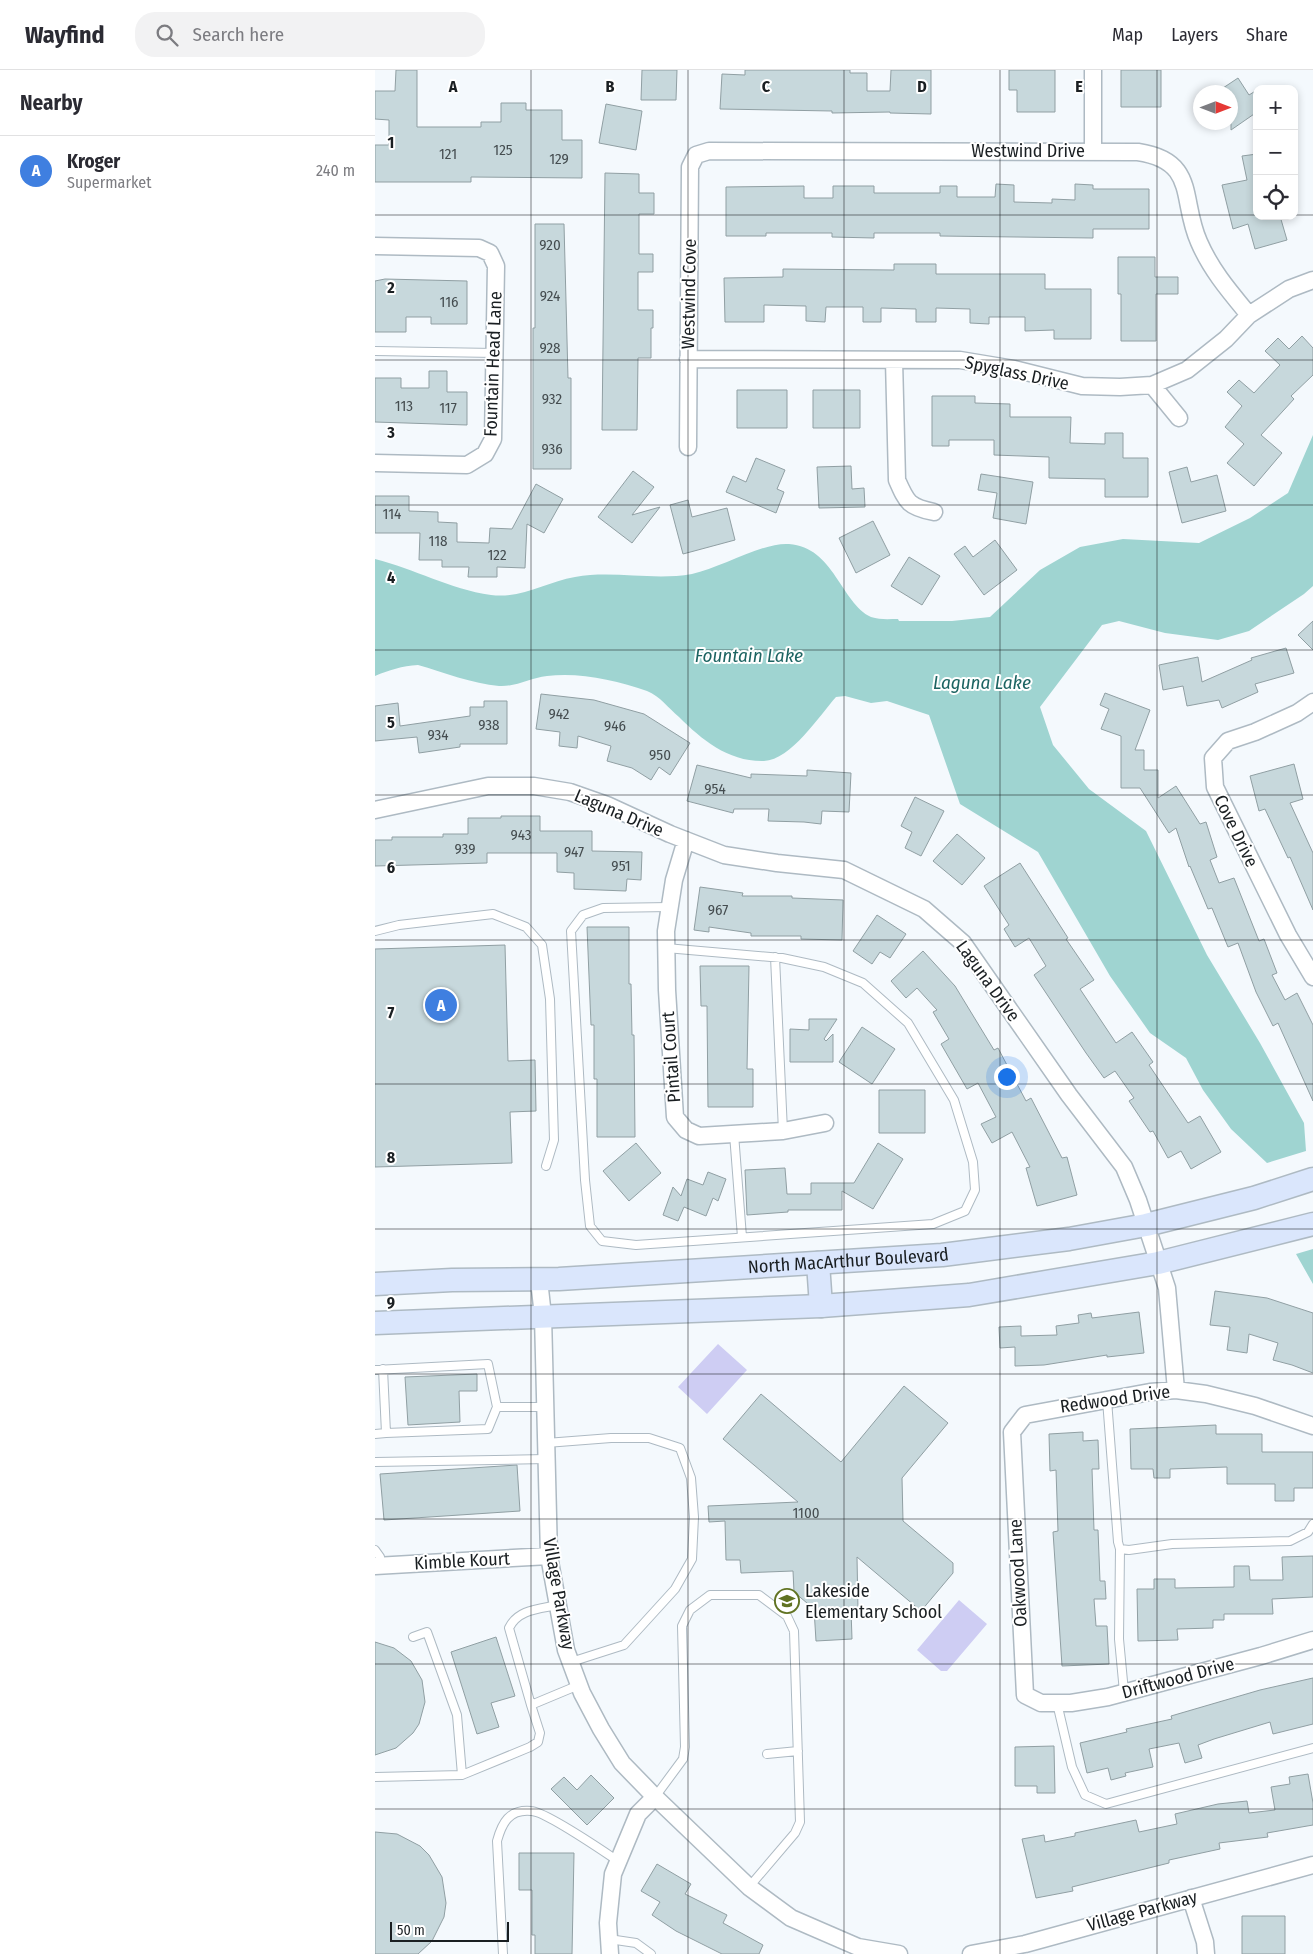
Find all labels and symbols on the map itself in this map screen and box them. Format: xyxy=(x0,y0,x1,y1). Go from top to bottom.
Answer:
text: A xyxy=(448,77,458,96)
text: B xyxy=(606,77,615,96)
text: C xyxy=(762,77,771,96)
text: D xyxy=(917,77,927,96)
text: E xyxy=(1075,77,1083,96)
north arrow xyxy=(1193,85,1238,130)
text: 1 xyxy=(388,133,394,152)
street label: Westwind Drive xyxy=(971,140,1085,162)
house number: 125 xyxy=(493,141,513,159)
house number: 121 xyxy=(439,145,457,163)
house number: 129 xyxy=(549,150,569,168)
house number: 920 xyxy=(539,236,561,254)
street label: Westwind Cove xyxy=(677,238,701,349)
text: 2 xyxy=(386,278,395,297)
house number: 924 xyxy=(540,287,560,305)
street label: Fountain Head Lane xyxy=(479,291,507,437)
house number: 116 xyxy=(440,293,458,311)
house number: 928 xyxy=(539,339,561,357)
street label: Spyglass Drive xyxy=(963,351,1071,395)
house number: 932 xyxy=(542,390,563,408)
house number: 113 xyxy=(395,397,413,415)
house number: 117 xyxy=(439,399,457,417)
text: 3 xyxy=(386,423,395,442)
house number: 936 xyxy=(541,440,563,458)
house number: 114 xyxy=(383,505,401,523)
house number: 118 xyxy=(429,532,448,550)
house number: 122 xyxy=(487,546,507,564)
text: 4 xyxy=(387,568,395,587)
water label: Fountain Lake xyxy=(695,644,803,667)
water label: Laguna Lake xyxy=(933,671,1031,694)
house number: 942 xyxy=(549,705,570,723)
text: 5 xyxy=(387,713,395,732)
house number: 938 xyxy=(478,716,500,734)
house number: 946 xyxy=(604,717,626,735)
house number: 934 xyxy=(428,726,448,744)
house number: 950 xyxy=(649,746,671,764)
house number: 954 xyxy=(704,780,726,798)
street label: Laguna Drive xyxy=(571,784,667,842)
street label: Cove Drive xyxy=(1209,791,1263,871)
house number: 943 xyxy=(511,826,532,844)
house number: 939 xyxy=(455,840,475,858)
house number: 947 xyxy=(564,843,584,861)
house number: 951 xyxy=(611,857,631,875)
text: 6 xyxy=(387,858,395,877)
house number: 967 xyxy=(708,901,728,919)
street label: Laguna Drive xyxy=(951,936,1025,1026)
pin: A xyxy=(425,986,457,1024)
text: 7 xyxy=(388,1003,395,1022)
street label: Pintail Court xyxy=(657,1011,685,1103)
your location xyxy=(994,1064,1020,1090)
text: 8 xyxy=(387,1148,396,1167)
street label: North MacArthur Boulevard xyxy=(747,1243,950,1278)
text: 9 xyxy=(387,1293,395,1312)
street label: Redwood Drive xyxy=(1059,1380,1171,1418)
house number: 1100 xyxy=(792,1504,820,1522)
street label: Oakwood Lane xyxy=(1004,1518,1032,1627)
street label: Village Parkway xyxy=(538,1536,580,1652)
street label: Kimble Kourt xyxy=(414,1548,510,1574)
place label: Lakeside Elementary School xyxy=(805,1580,942,1623)
school or university icon: Lakeside Elementary School xyxy=(774,1588,800,1614)
street label: Driftwood Drive xyxy=(1119,1652,1237,1704)
street label: Village Parkway xyxy=(1085,1886,1199,1936)
scale bar xyxy=(390,1919,509,1942)

